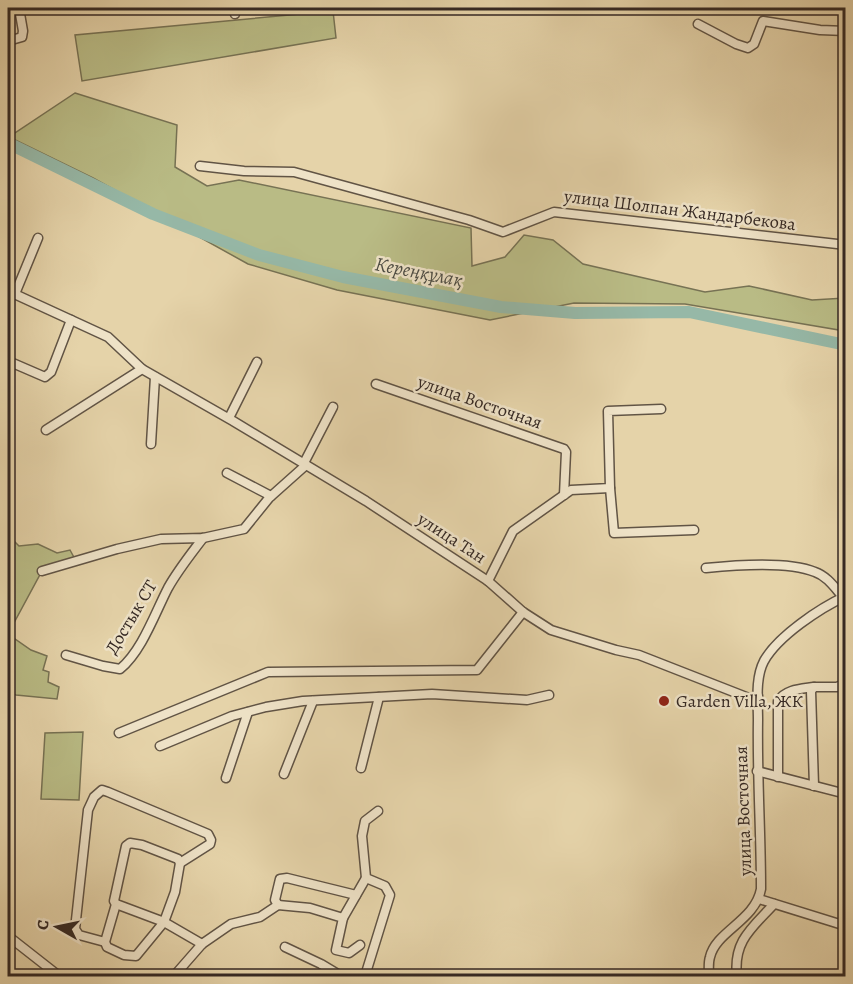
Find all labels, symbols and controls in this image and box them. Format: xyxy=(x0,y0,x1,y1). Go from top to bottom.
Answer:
street label: улица Шолпан Жандарбекова xyxy=(562,184,798,236)
water label: Кереңқұлақ xyxy=(373,250,465,294)
street label: улица Восточная xyxy=(414,369,545,435)
street label: улица Тан xyxy=(412,506,491,569)
street label: Достык СТ xyxy=(99,575,163,658)
place label: Garden Villa, ЖК xyxy=(676,689,804,713)
marker: Garden Villa, ЖК xyxy=(657,694,671,708)
street label: улица Восточная xyxy=(729,746,757,877)
north arrow xyxy=(27,897,87,957)
text: С xyxy=(32,918,55,931)

